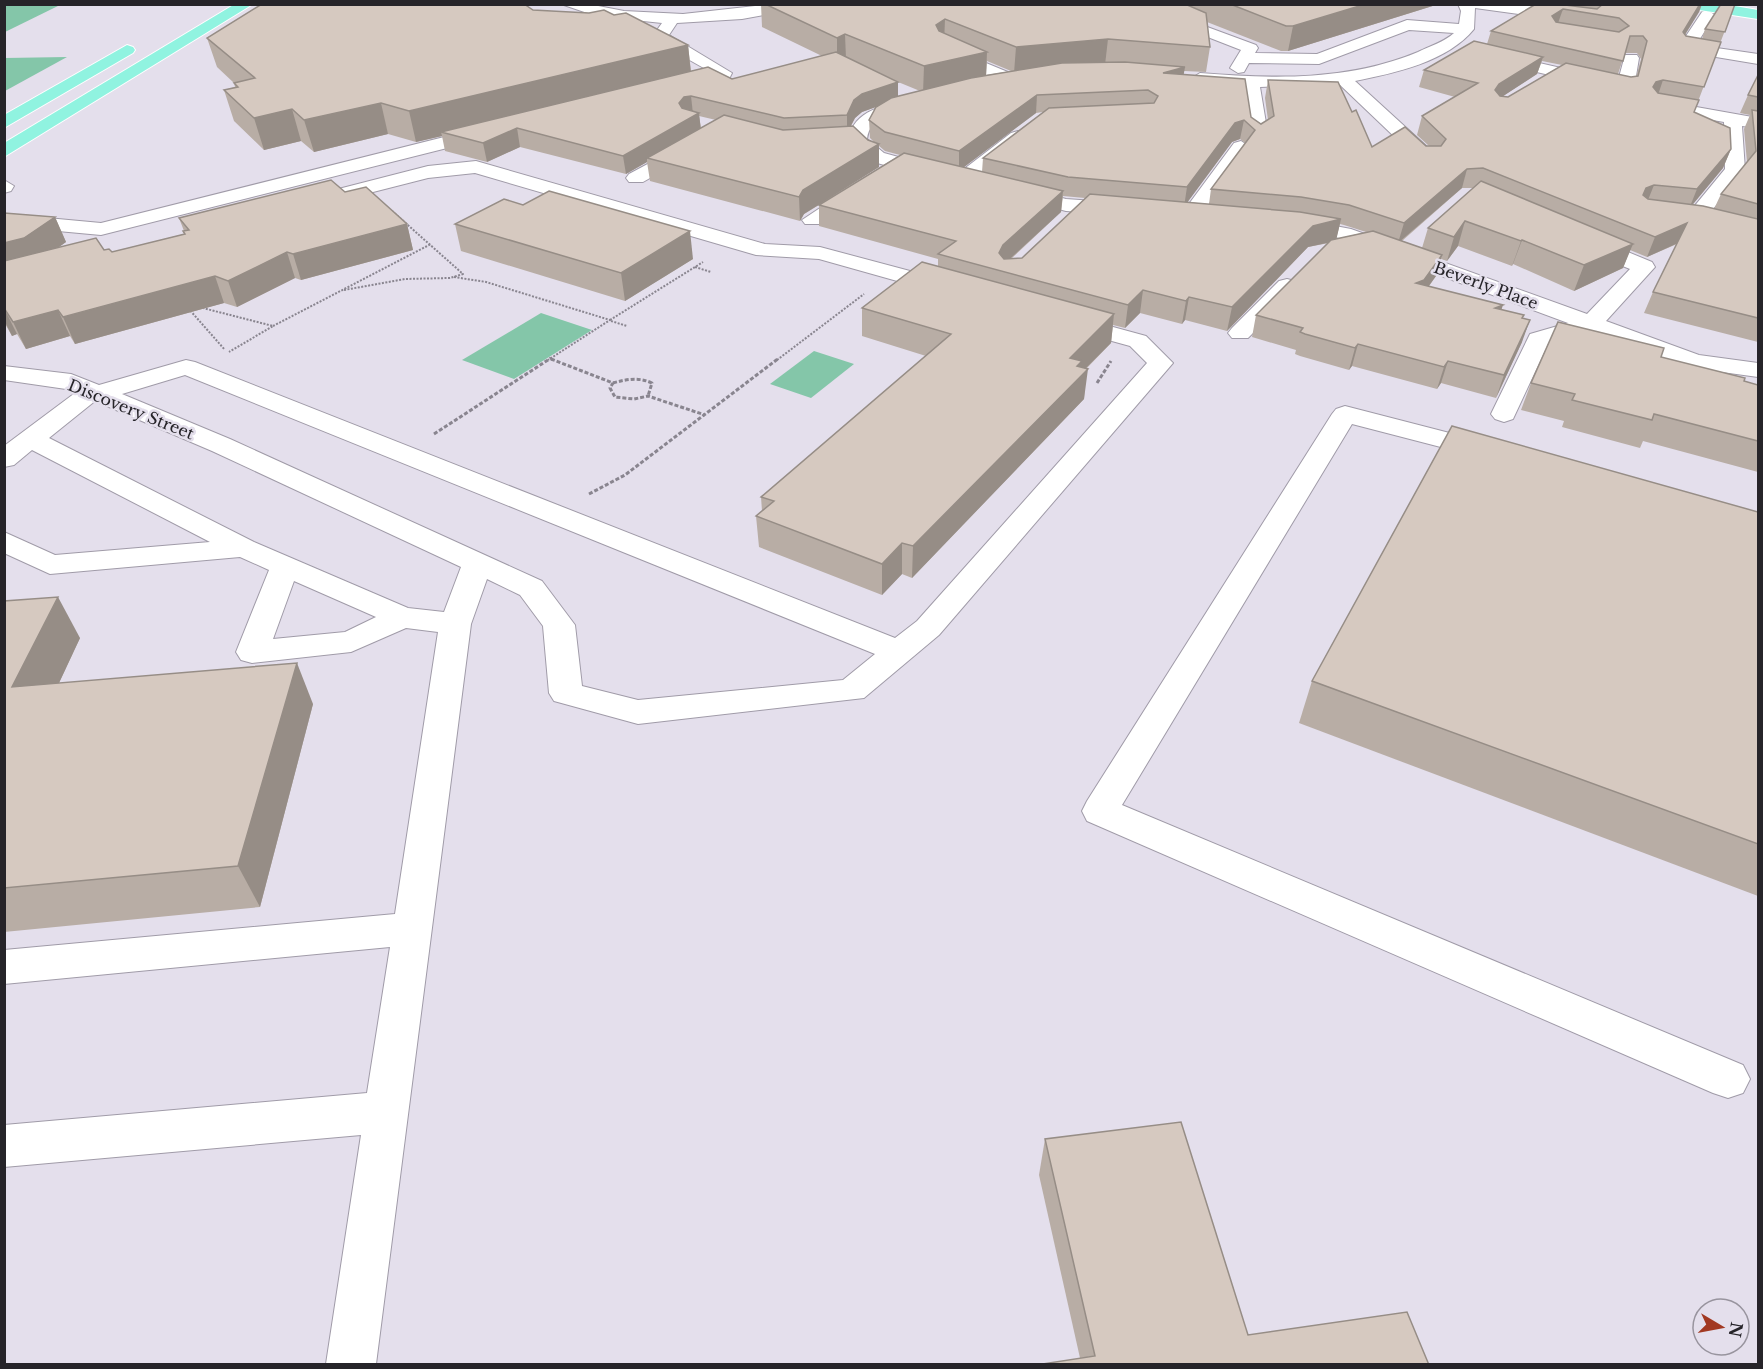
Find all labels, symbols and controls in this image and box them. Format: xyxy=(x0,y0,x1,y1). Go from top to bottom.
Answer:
street label: Beverly Place xyxy=(1431,257,1541,313)
street label: Discovery Street xyxy=(65,375,197,443)
north arrow xyxy=(1691,1297,1751,1357)
text: N xyxy=(1725,1320,1747,1339)

